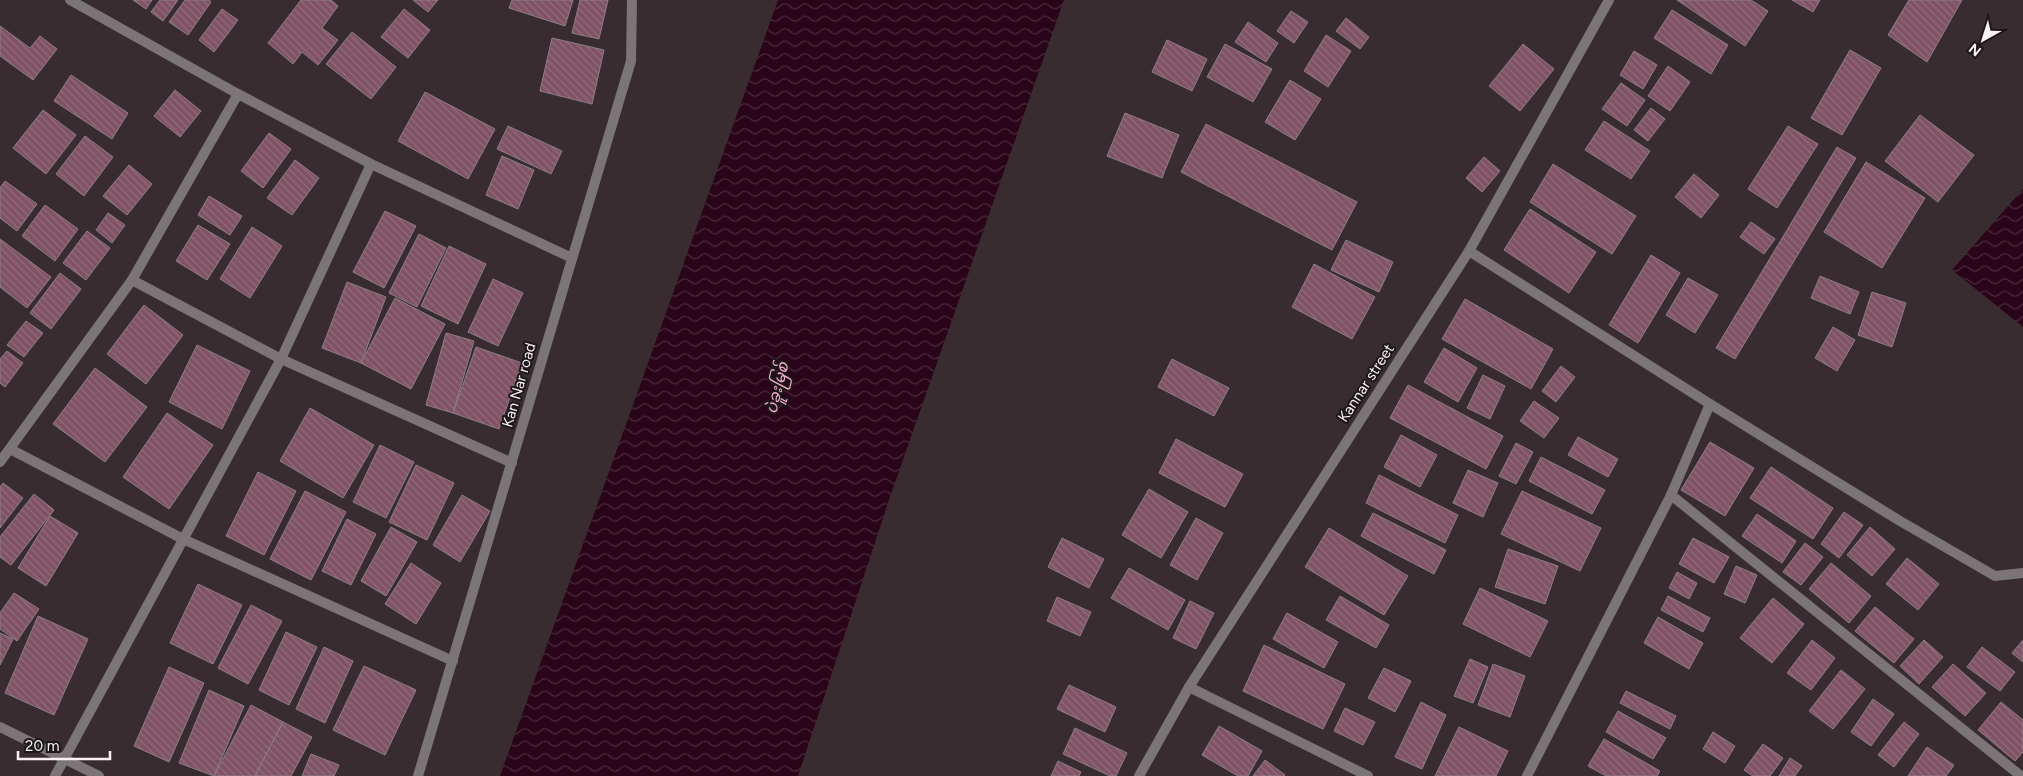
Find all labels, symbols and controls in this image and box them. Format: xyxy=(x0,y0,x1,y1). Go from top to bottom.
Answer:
north arrow xyxy=(1958,15,2008,65)
text: N xyxy=(1966,40,1985,60)
street label: Kannar street xyxy=(1334,340,1398,425)
street label: Kan Nar road xyxy=(498,341,540,429)
water label: ပဲခူးမြစ် xyxy=(759,358,797,417)
scale bar xyxy=(18,728,110,760)
text: 20 m xyxy=(25,737,59,755)

